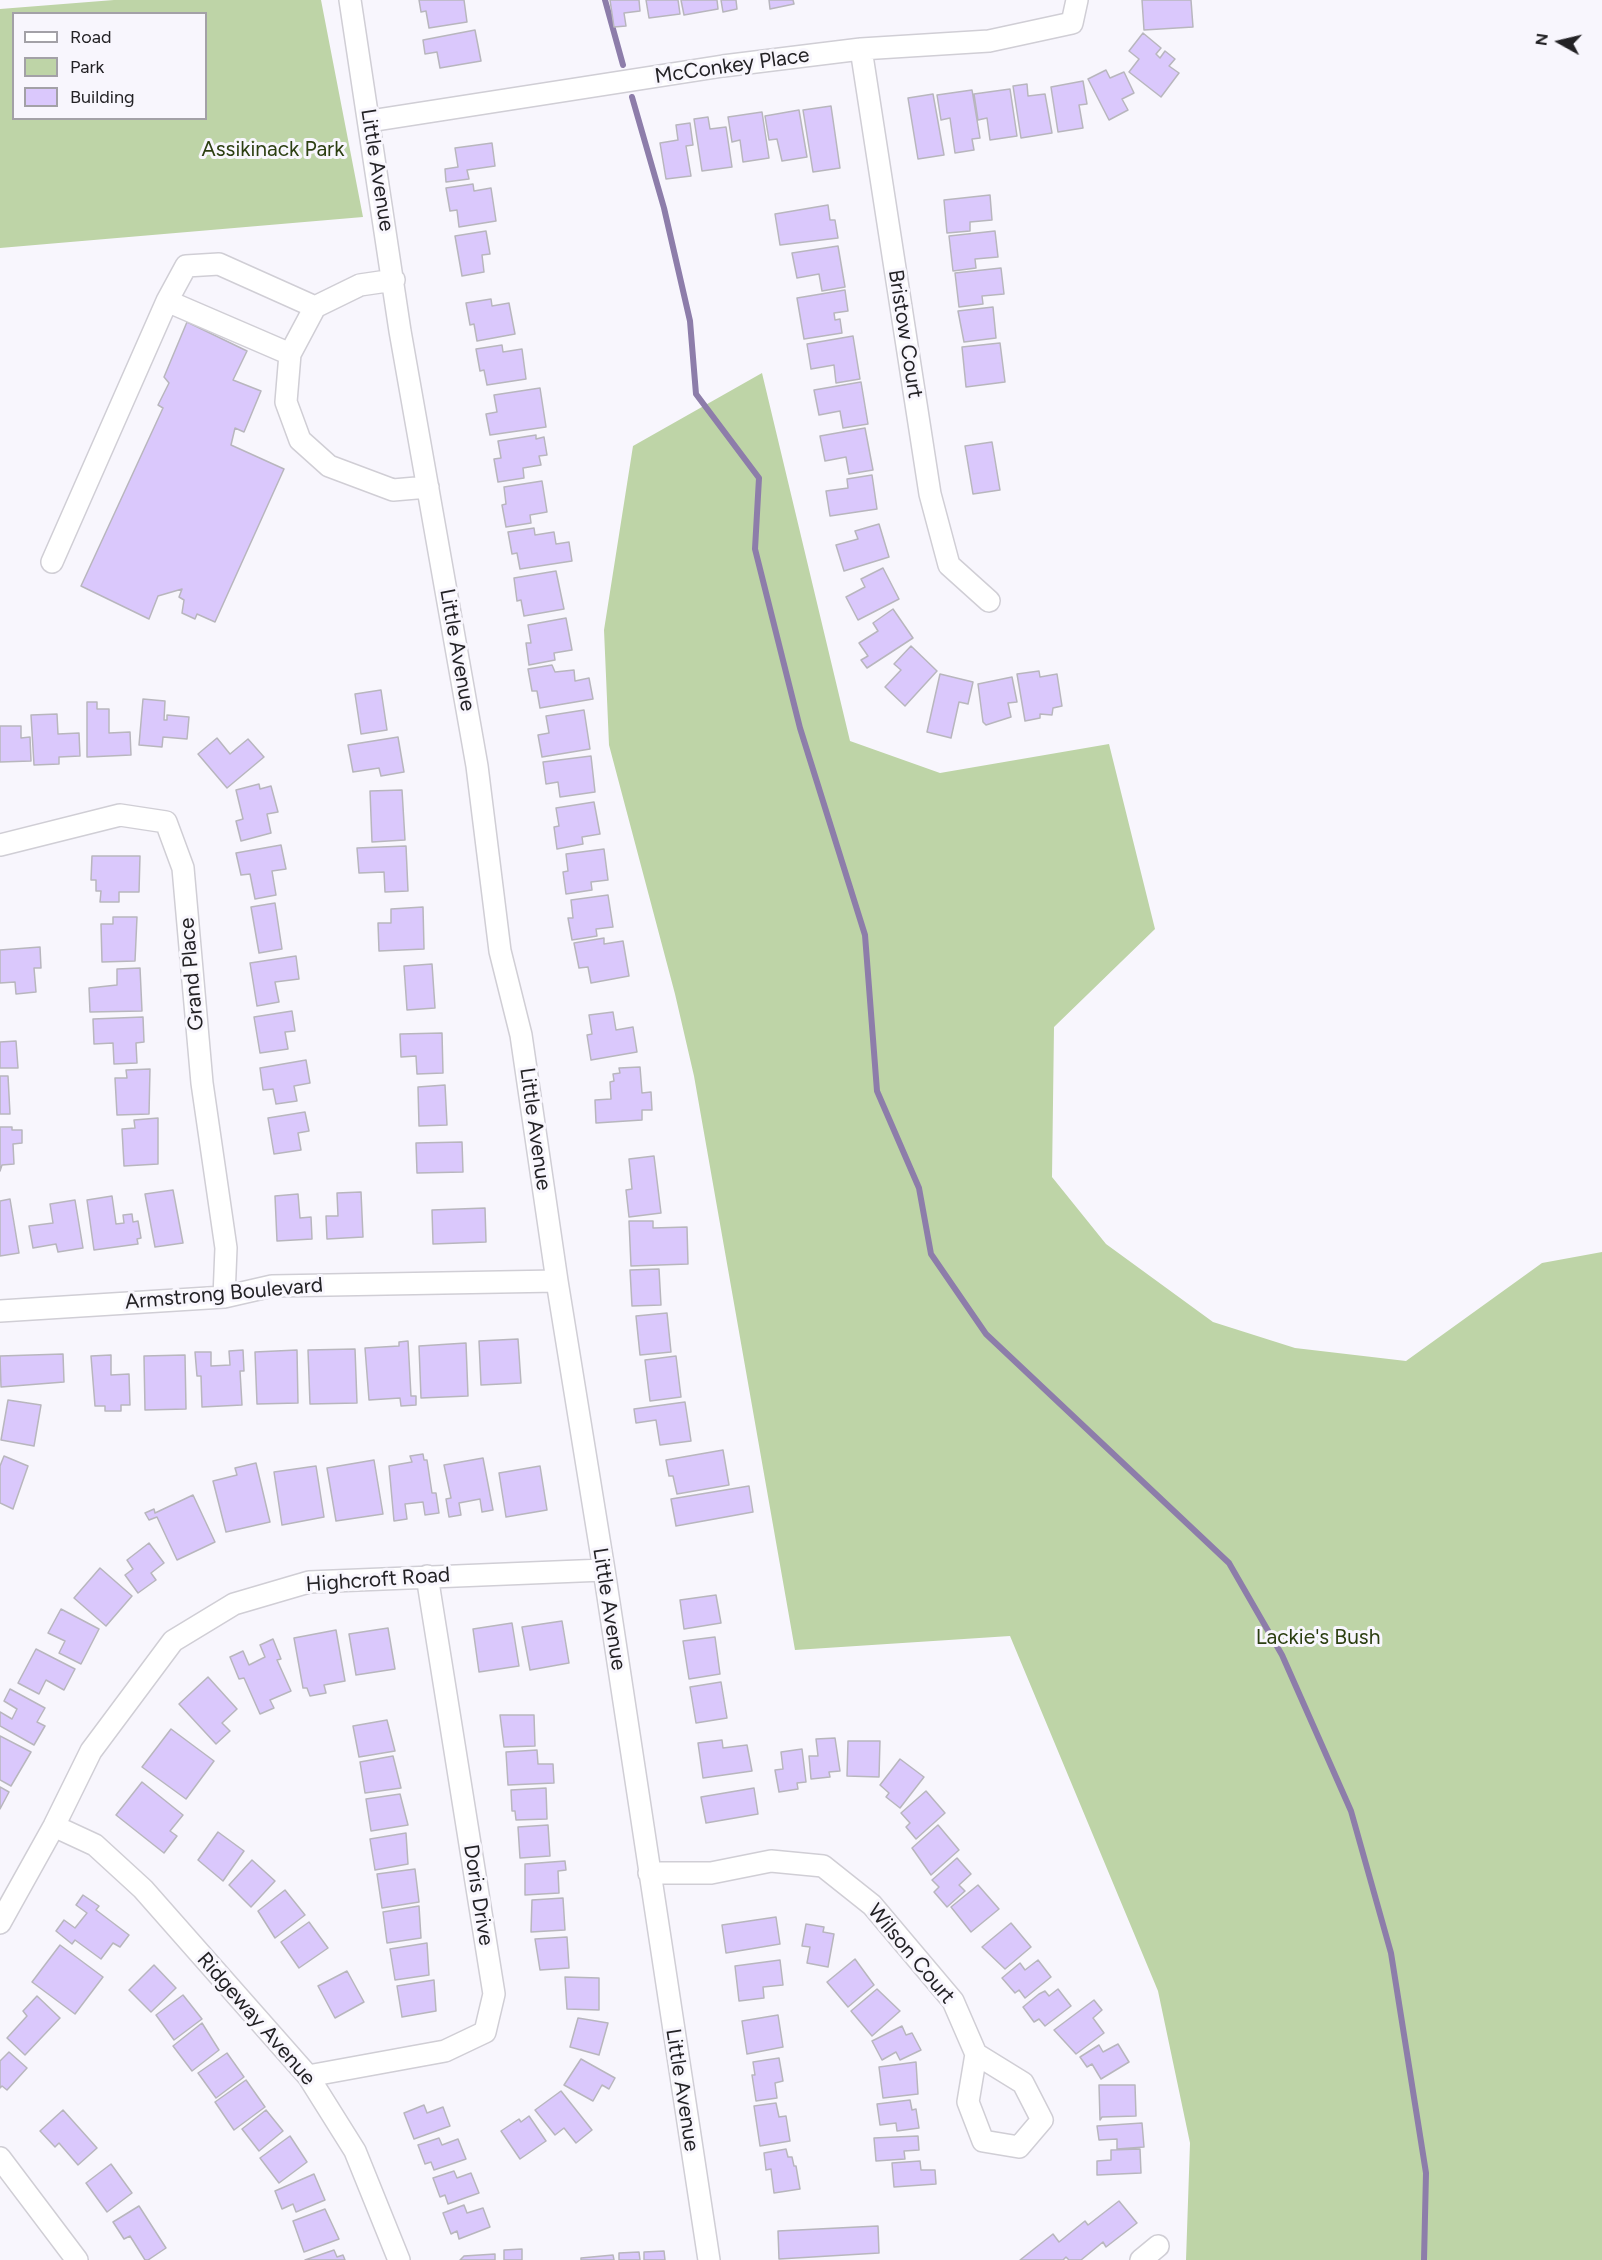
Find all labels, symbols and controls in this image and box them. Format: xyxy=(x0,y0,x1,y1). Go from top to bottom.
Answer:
legend xyxy=(12,12,207,120)
north arrow xyxy=(1530,12,1590,72)
text: Road xyxy=(70,26,111,48)
text: N xyxy=(1531,32,1552,47)
street label: McConkey Place xyxy=(653,43,811,89)
text: Park xyxy=(70,56,104,78)
text: Building xyxy=(70,86,135,108)
street label: Little Avenue xyxy=(355,107,399,233)
park label: Assikinack Park xyxy=(202,137,344,163)
street label: Bristow Court xyxy=(882,268,928,400)
street label: Little Avenue xyxy=(434,587,480,713)
street label: Grand Place xyxy=(175,916,209,1032)
street label: Little Avenue xyxy=(514,1066,556,1192)
street label: Armstrong Boulevard xyxy=(124,1273,324,1315)
street label: Little Avenue xyxy=(587,1546,631,1672)
street label: Highcroft Road xyxy=(305,1562,451,1598)
park label: Lackie's Bush xyxy=(1256,1625,1380,1651)
street label: Doris Drive xyxy=(458,1843,498,1947)
street label: Wilson Court xyxy=(862,1899,960,2009)
street label: Ridgeway Avenue xyxy=(191,1947,321,2091)
street label: Little Avenue xyxy=(660,2027,704,2153)

